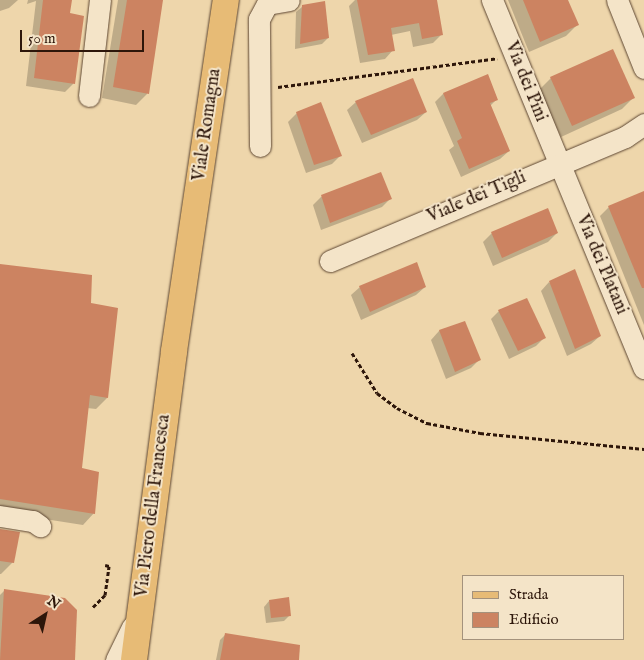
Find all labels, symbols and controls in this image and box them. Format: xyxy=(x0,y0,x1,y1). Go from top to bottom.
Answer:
scale bar xyxy=(22,20,146,52)
text: 50 m xyxy=(28,29,56,48)
street label: Via dei Pini xyxy=(499,39,551,125)
street label: Viale Romagna xyxy=(189,67,227,183)
street label: Viale dei Tigli xyxy=(424,167,530,229)
street label: Via dei Platani xyxy=(570,212,632,318)
street label: Via Piero della Francesca xyxy=(132,413,176,599)
legend xyxy=(462,575,624,640)
text: Strada xyxy=(509,585,548,604)
north arrow xyxy=(20,590,70,640)
text: N xyxy=(43,592,64,614)
text: Edificio xyxy=(509,610,559,629)

